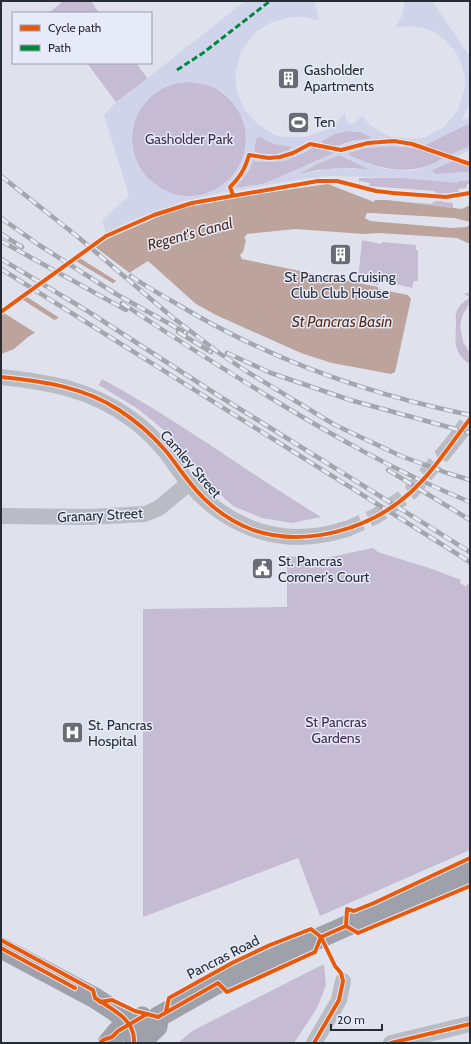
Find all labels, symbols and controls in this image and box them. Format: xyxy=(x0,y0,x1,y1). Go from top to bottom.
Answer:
legend xyxy=(12,12,152,64)
text: Cycle path xyxy=(48,20,101,35)
text: Path xyxy=(48,40,71,55)
place label: Gasholder Apartments xyxy=(304,61,374,95)
building icon: Gasholder Apartments xyxy=(276,65,302,91)
sports icon: Ten xyxy=(285,109,311,135)
place label: Ten xyxy=(314,113,336,131)
park label: Gasholder Park xyxy=(145,130,234,148)
water label: Regent's Canal xyxy=(145,214,235,254)
building icon: St Pancras Cruising Club Club House xyxy=(327,242,353,268)
place label: St Pancras Cruising Club Club House xyxy=(284,268,397,302)
water label: St Pancras Basin xyxy=(292,313,392,331)
street label: Camley Street xyxy=(157,426,226,502)
street label: Granary Street xyxy=(57,504,143,526)
place label: St. Pancras Coroner's Court xyxy=(278,552,370,586)
public building icon: St. Pancras Coroner's Court xyxy=(249,556,275,582)
park label: St Pancras Gardens xyxy=(305,713,367,747)
place label: St. Pancras Hospital xyxy=(88,716,153,750)
hospital icon: St. Pancras Hospital xyxy=(59,720,85,746)
street label: Pancras Road xyxy=(184,931,262,983)
scale bar xyxy=(331,1006,382,1032)
text: 20 m xyxy=(337,1012,365,1027)

